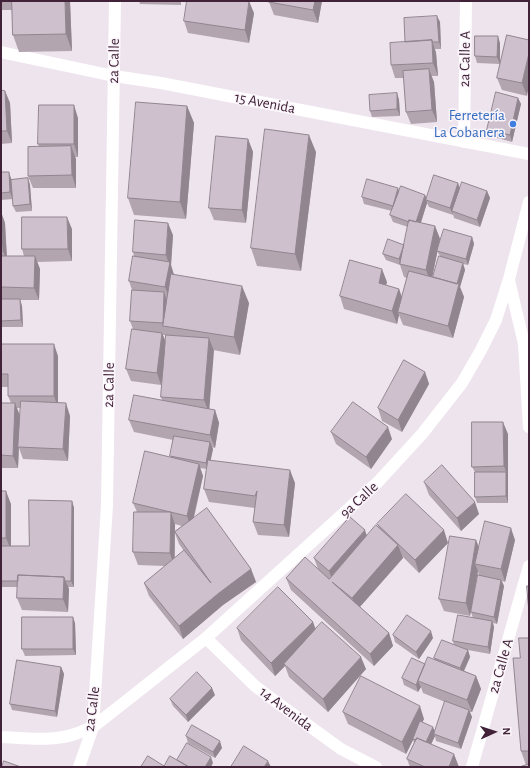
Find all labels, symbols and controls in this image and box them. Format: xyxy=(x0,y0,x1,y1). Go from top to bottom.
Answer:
street label: 2a Calle A xyxy=(456,31,474,87)
street label: 2a Calle xyxy=(105,38,123,84)
street label: 15 Avenida xyxy=(233,88,297,118)
place label: Ferretería La Cobanera xyxy=(434,106,505,141)
marker: Ferretería La Cobanera xyxy=(508,119,518,129)
street label: 2a Calle xyxy=(100,362,118,408)
street label: 9a Calle xyxy=(336,478,382,522)
street label: 2a Calle A xyxy=(485,636,517,696)
street label: 14 Avenida xyxy=(256,683,316,735)
street label: 2a Calle xyxy=(80,685,104,733)
north arrow xyxy=(474,712,514,752)
text: N xyxy=(501,727,512,735)

